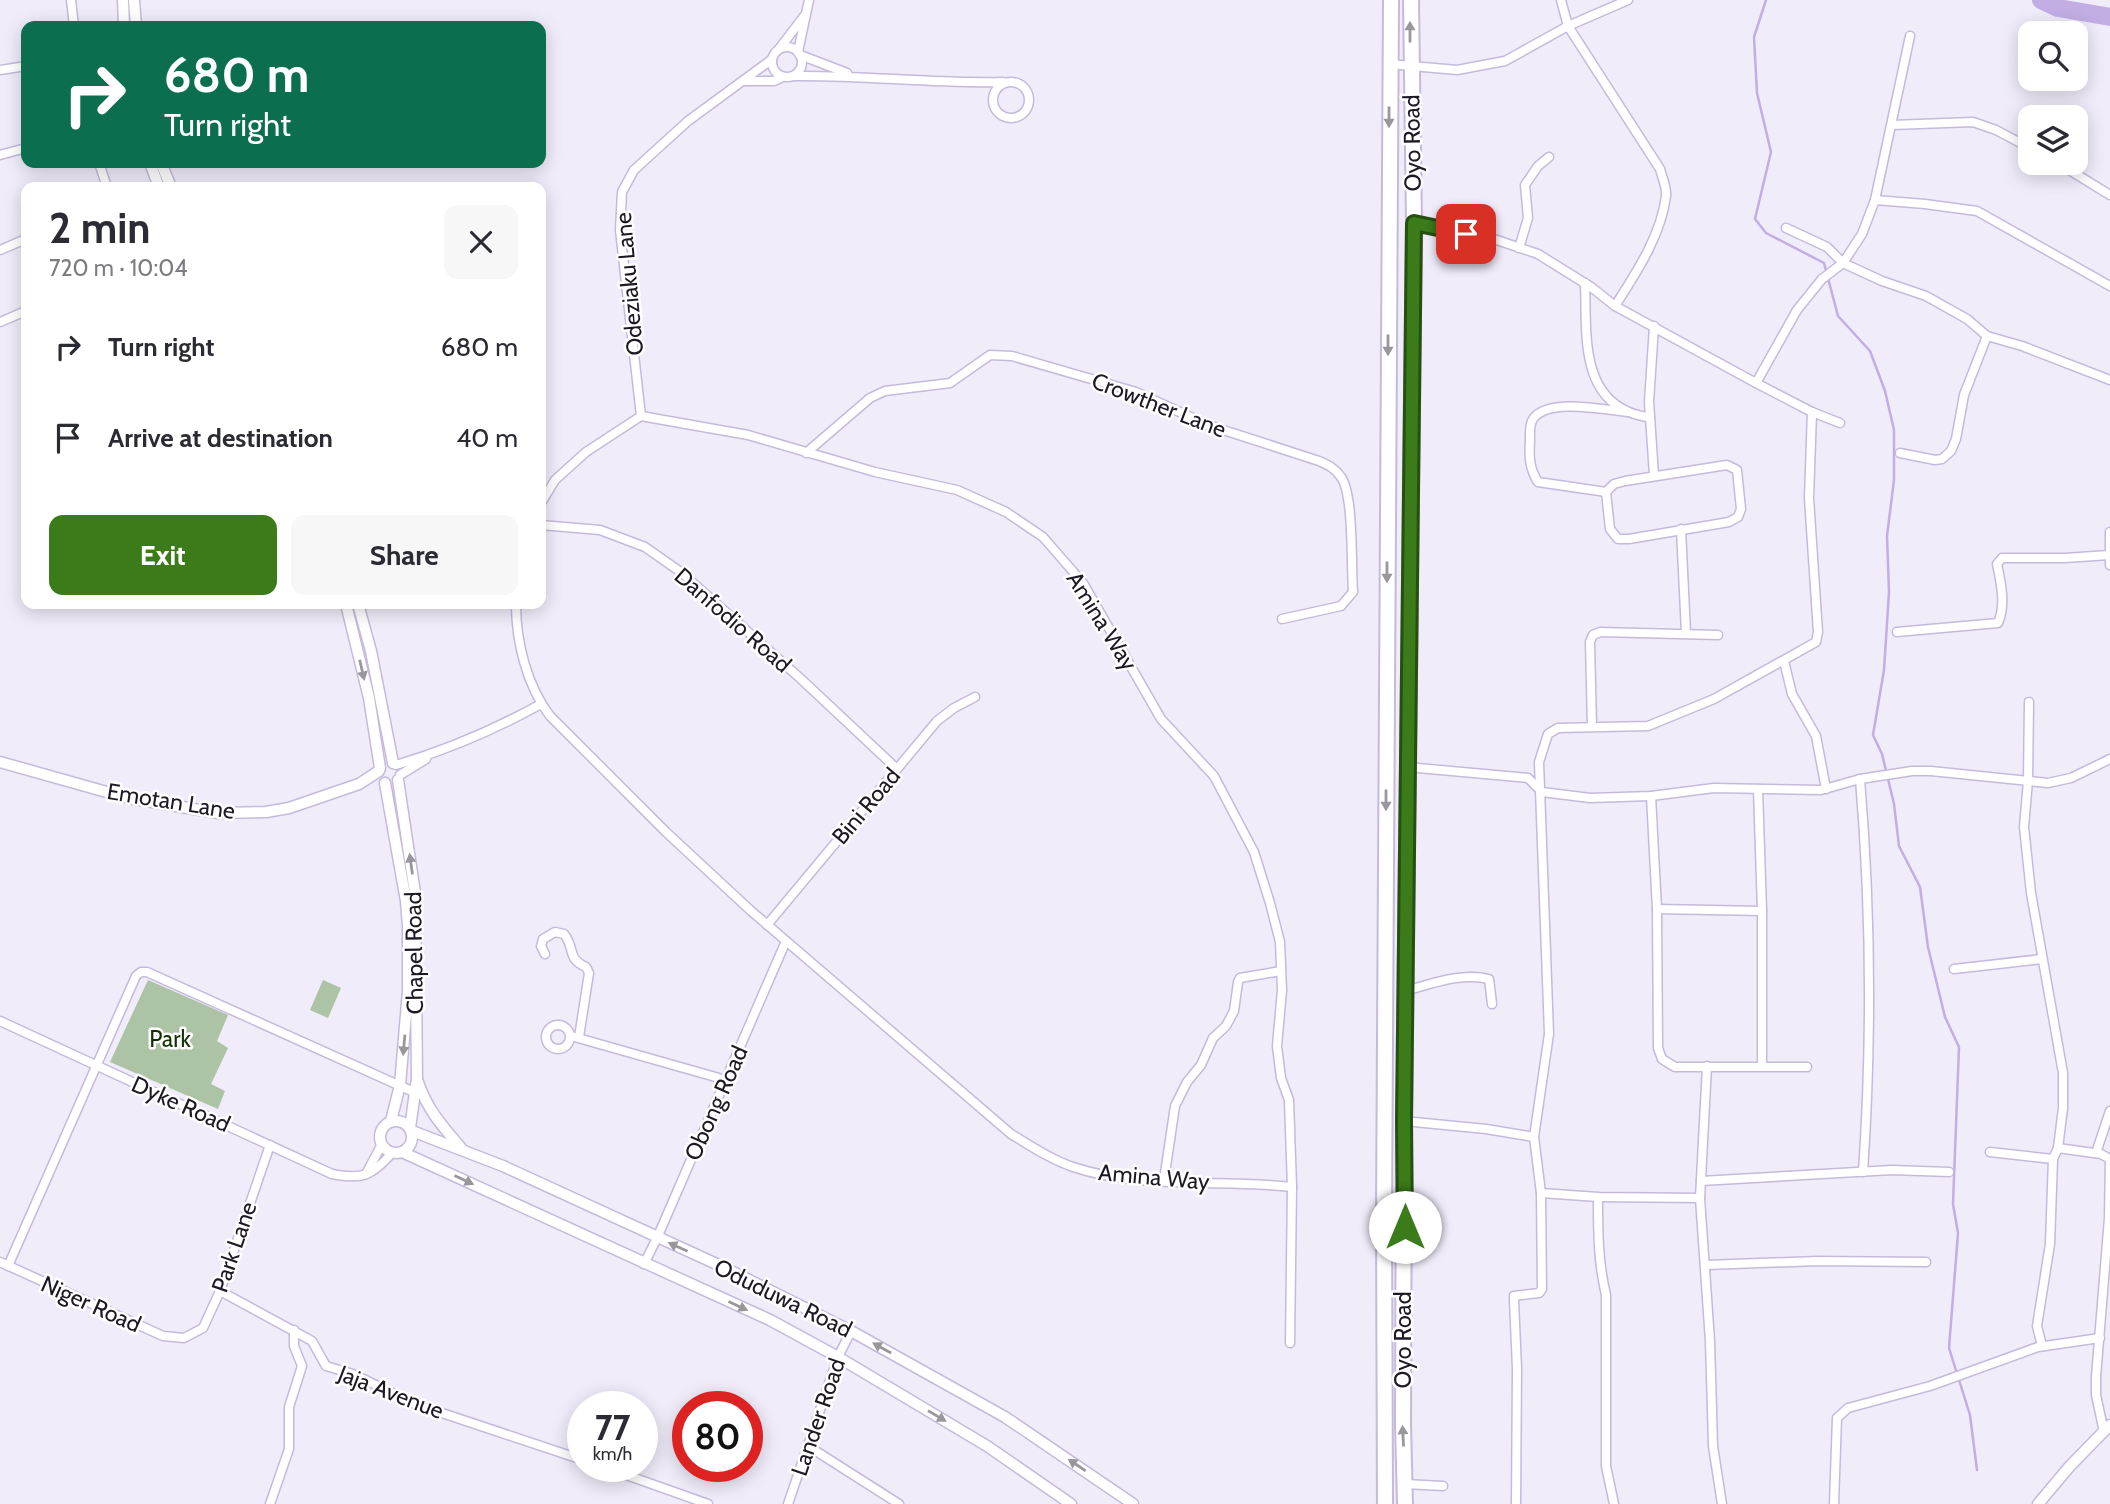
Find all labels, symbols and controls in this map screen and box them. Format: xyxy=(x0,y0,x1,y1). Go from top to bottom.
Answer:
one-way arrow xyxy=(1405,21,1416,43)
map controls xyxy=(2018,21,2088,175)
button: search xyxy=(2018,21,2088,91)
text: 680 m xyxy=(164,45,309,104)
icon: right xyxy=(49,49,140,140)
street label: Oyo Road xyxy=(1397,94,1427,192)
text: Turn right xyxy=(164,105,291,144)
button: layers xyxy=(2018,105,2088,175)
one-way arrow xyxy=(1383,106,1394,128)
text: 2 min xyxy=(49,202,150,254)
pin xyxy=(1436,204,1496,264)
button: close xyxy=(444,205,518,279)
street label: Odeziaku Lane xyxy=(609,211,649,357)
icon: arrive xyxy=(1447,215,1485,253)
text: 720 m · 10:04 xyxy=(49,254,188,282)
icon: right xyxy=(49,328,87,366)
text: Turn right xyxy=(108,331,214,363)
text: 680 m xyxy=(441,331,518,363)
one-way arrow xyxy=(1382,334,1394,356)
street label: Crowther Lane xyxy=(1088,367,1230,444)
icon: arrive xyxy=(49,419,87,457)
text: Arrive at destination xyxy=(108,422,333,454)
text: 40 m xyxy=(456,422,518,454)
button: Exit xyxy=(49,515,277,595)
button: Share xyxy=(291,515,518,595)
one-way arrow xyxy=(1381,561,1393,583)
street label: Danfodio Road xyxy=(669,562,797,678)
street label: Amina Way xyxy=(1061,566,1144,676)
one-way arrow xyxy=(357,659,368,681)
street label: Bini Road xyxy=(826,762,906,850)
street label: Emotan Lane xyxy=(105,777,237,825)
one-way arrow xyxy=(1380,789,1392,811)
one-way arrow xyxy=(405,853,416,875)
street label: Chapel Road xyxy=(399,891,429,1015)
park label: Park xyxy=(149,1025,191,1053)
one-way arrow xyxy=(398,1034,409,1056)
street label: Obong Road xyxy=(678,1041,754,1165)
street label: Dyke Road xyxy=(127,1070,235,1138)
street label: Amina Way xyxy=(1097,1158,1211,1196)
one-way arrow xyxy=(454,1175,474,1186)
position arrow xyxy=(1368,1190,1442,1264)
street label: Park Lane xyxy=(205,1198,263,1296)
one-way arrow xyxy=(668,1241,688,1253)
street label: Oduduwa Road xyxy=(710,1253,856,1343)
street label: Niger Road xyxy=(37,1270,145,1338)
street label: Oyo Road xyxy=(1389,1292,1417,1388)
one-way arrow xyxy=(728,1300,748,1312)
one-way arrow xyxy=(872,1342,891,1354)
street label: Lander Road xyxy=(785,1355,851,1479)
street label: Jaja Avenue xyxy=(333,1359,448,1425)
speed limit sign: 80 xyxy=(672,1391,763,1482)
text: 77 xyxy=(595,1406,630,1449)
one-way arrow xyxy=(927,1409,946,1422)
one-way arrow xyxy=(1398,1425,1409,1447)
text: km/h xyxy=(593,1443,632,1465)
one-way arrow xyxy=(1068,1458,1086,1472)

